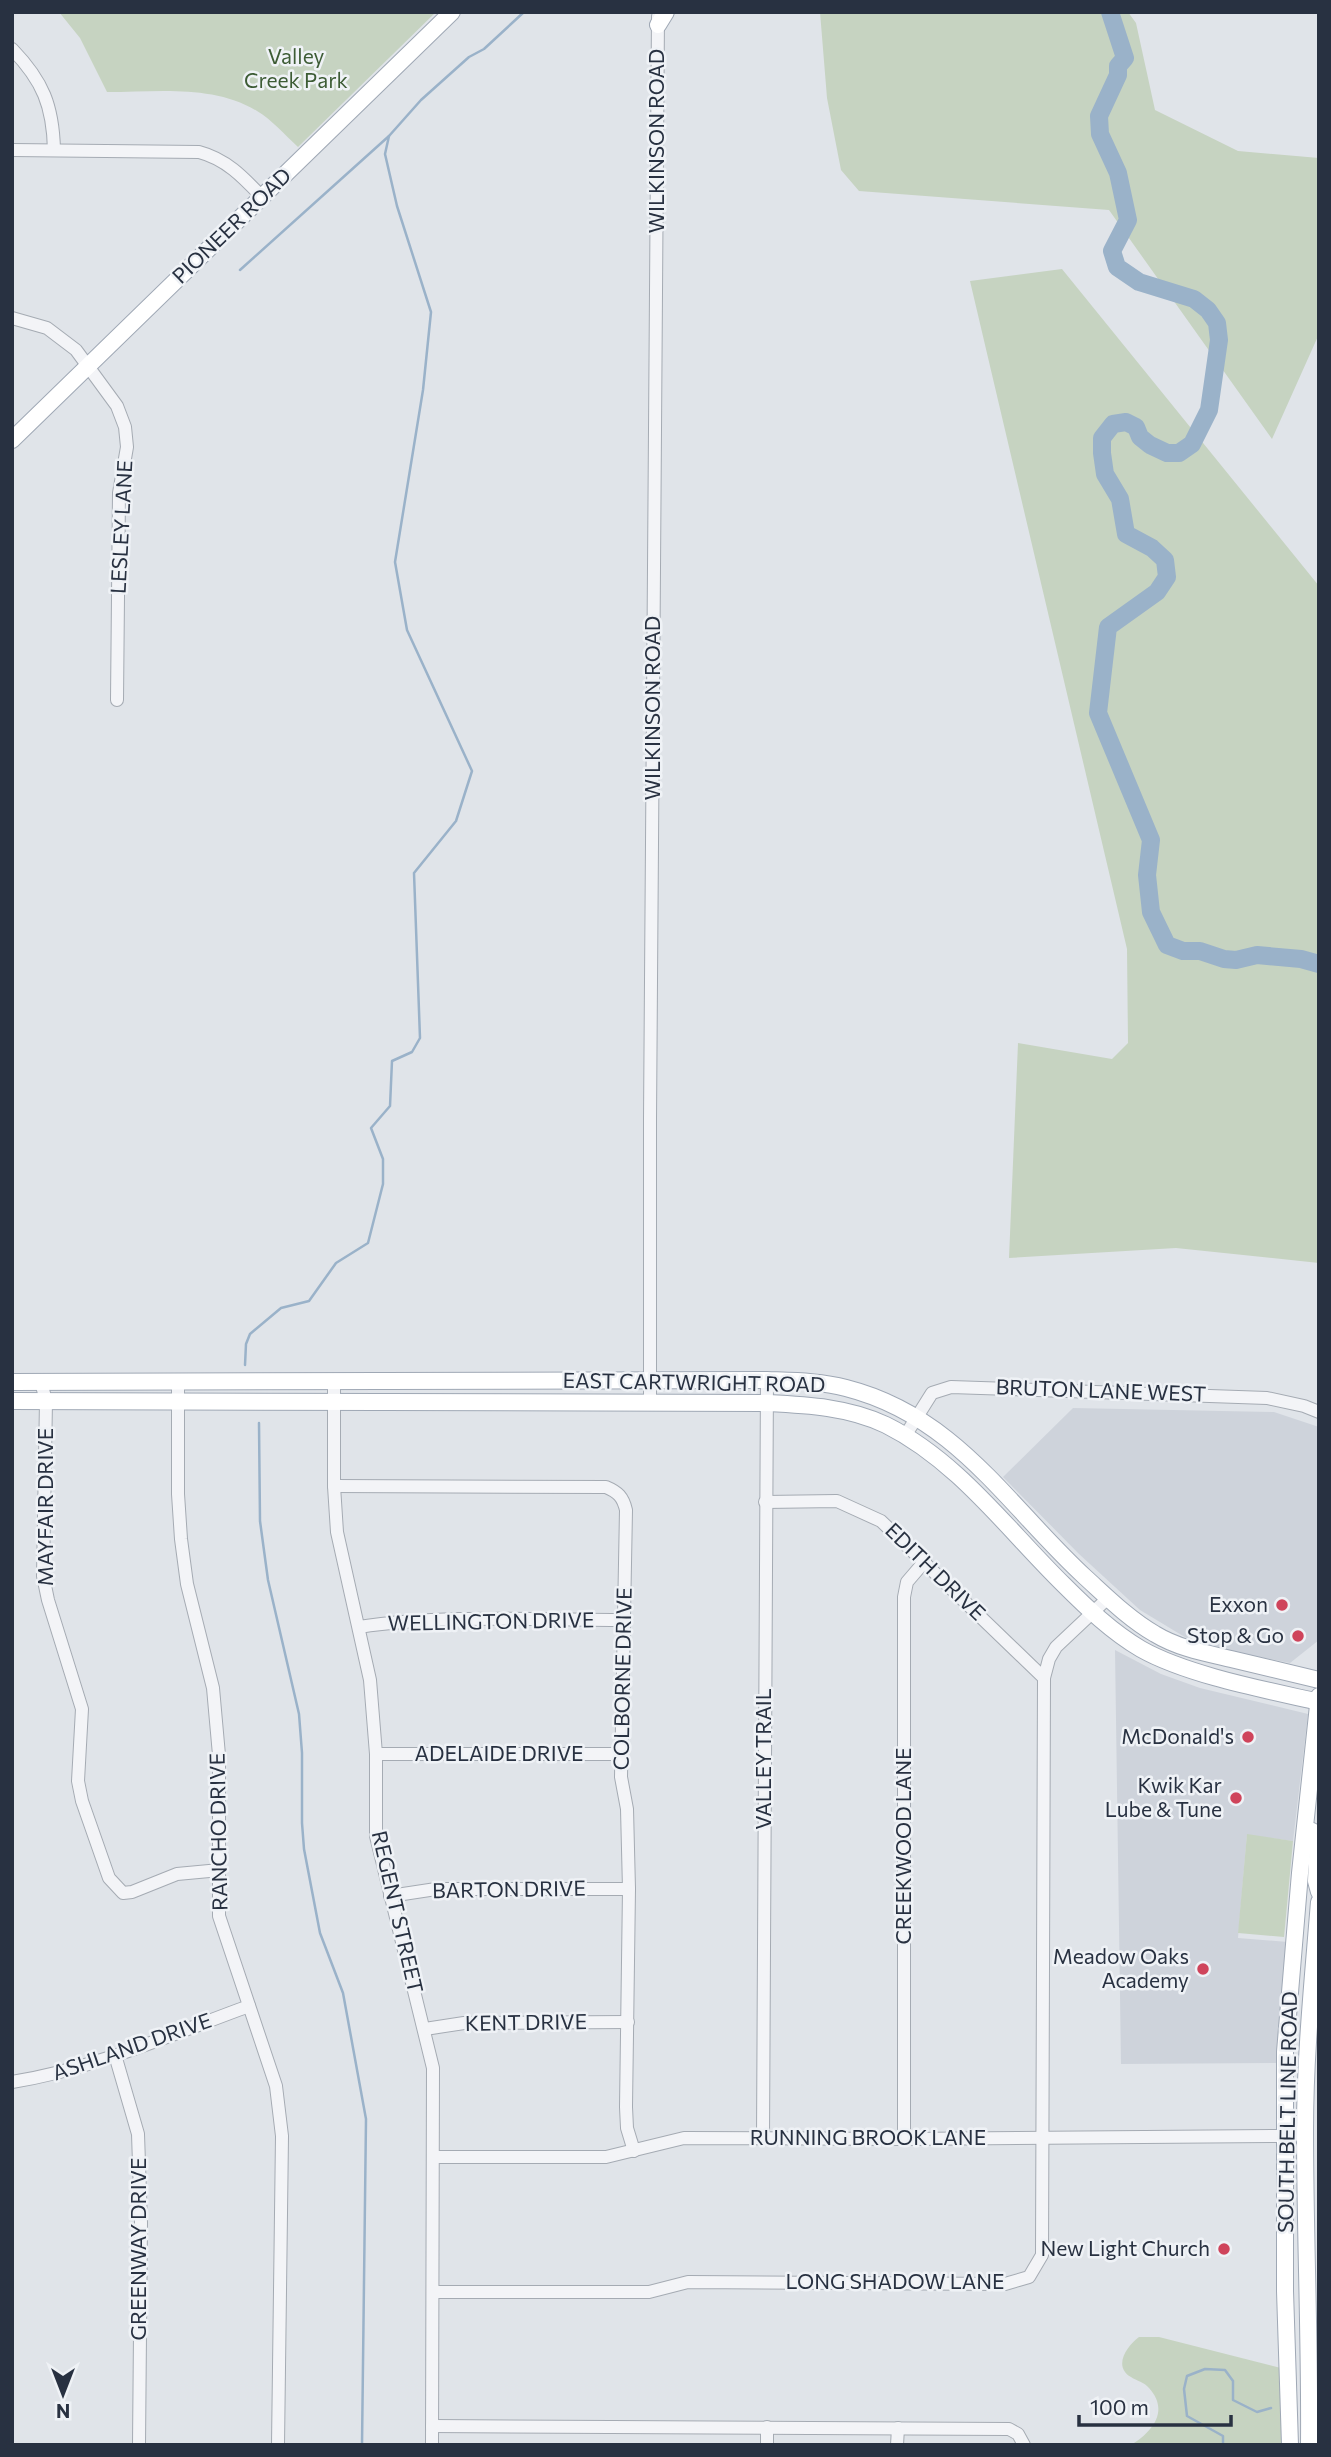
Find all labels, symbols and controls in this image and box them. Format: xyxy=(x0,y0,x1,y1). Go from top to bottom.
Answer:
park label: Valley Creek Park xyxy=(244,43,348,92)
street label: WILKINSON ROAD xyxy=(643,49,668,233)
street label: PIONEER ROAD xyxy=(166,162,295,288)
street label: LESLEY LANE xyxy=(105,459,136,594)
street label: WILKINSON ROAD xyxy=(639,616,664,800)
street label: EAST CARTWRIGHT ROAD xyxy=(562,1367,826,1396)
street label: BRUTON LANE WEST xyxy=(995,1373,1207,1406)
street label: MAYFAIR DRIVE xyxy=(32,1428,57,1586)
street label: EDITH DRIVE xyxy=(881,1517,991,1625)
street label: COLBORNE DRIVE xyxy=(607,1587,636,1771)
place label: Exxon xyxy=(1209,1591,1268,1616)
marker: Exxon xyxy=(1274,1597,1290,1613)
street label: WELLINGTON DRIVE xyxy=(387,1606,595,1635)
place label: Stop & Go xyxy=(1187,1622,1284,1647)
marker: Stop & Go xyxy=(1290,1628,1306,1644)
street label: VALLEY TRAIL xyxy=(750,1688,775,1830)
place label: McDonald's xyxy=(1121,1723,1234,1748)
marker: McDonald's xyxy=(1240,1729,1256,1745)
street label: ADELAIDE DRIVE xyxy=(414,1740,584,1765)
street label: CREEKWOOD LANE xyxy=(890,1747,915,1945)
street label: RANCHO DRIVE xyxy=(204,1753,231,1911)
place label: Kwik Kar Lube & Tune xyxy=(1105,1772,1222,1821)
marker: Kwik Kar Lube & Tune xyxy=(1228,1790,1244,1806)
street label: REGENT STREET xyxy=(368,1828,429,1995)
street label: BARTON DRIVE xyxy=(432,1875,586,1902)
place label: Meadow Oaks Academy xyxy=(1053,1943,1189,1992)
marker: Meadow Oaks Academy xyxy=(1195,1961,1211,1977)
street label: SOUTH BELT LINE ROAD xyxy=(1272,1991,1301,2233)
street label: ASHLAND DRIVE xyxy=(49,2007,214,2085)
street label: KENT DRIVE xyxy=(465,2008,587,2035)
street label: RUNNING BROOK LANE xyxy=(750,2124,986,2149)
street label: GREENWAY DRIVE xyxy=(125,2158,150,2340)
place label: New Light Church xyxy=(1040,2235,1210,2260)
marker: New Light Church xyxy=(1216,2241,1232,2257)
street label: LONG SHADOW LANE xyxy=(785,2268,1005,2293)
north arrow xyxy=(28,2359,98,2429)
scale bar xyxy=(1079,2384,1231,2428)
text: 100 m xyxy=(1090,2394,1149,2419)
text: N xyxy=(56,2400,70,2423)

